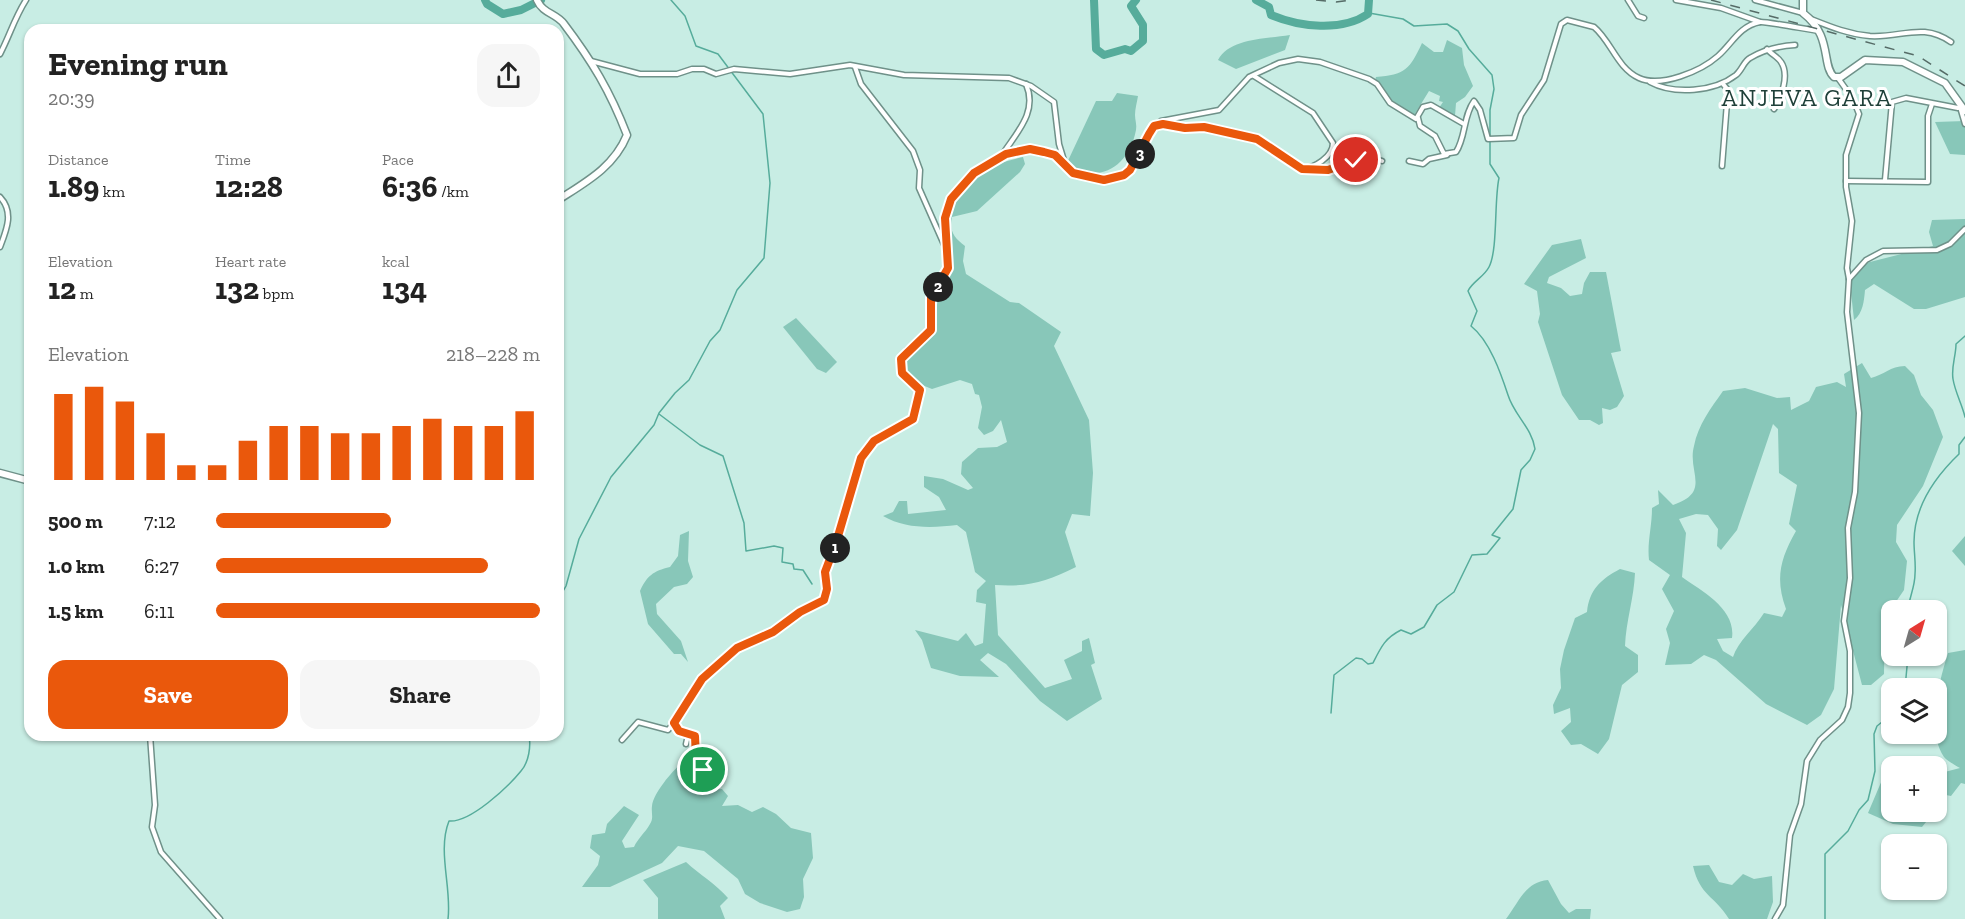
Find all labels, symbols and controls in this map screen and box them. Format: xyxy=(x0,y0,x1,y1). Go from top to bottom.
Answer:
text: Evening run xyxy=(48,44,228,83)
button: share xyxy=(477,44,540,107)
district label: ANJEVA GARA xyxy=(1722,83,1892,112)
text: 20:39 xyxy=(48,86,95,110)
pin xyxy=(1330,134,1381,185)
pin: 3 xyxy=(1125,139,1155,169)
icon: check xyxy=(1339,143,1372,176)
text: 3 xyxy=(1136,144,1144,163)
text: Distance xyxy=(48,150,109,169)
text: Time xyxy=(215,150,251,169)
text: Pace xyxy=(382,150,414,169)
text: 1.89 xyxy=(48,169,99,205)
text: 12:28 xyxy=(215,169,283,205)
text: 6:36 xyxy=(382,169,438,205)
text: km xyxy=(99,182,125,201)
text: /km xyxy=(438,182,469,201)
text: Elevation xyxy=(48,252,113,271)
text: Heart rate xyxy=(215,252,286,271)
text: kcal xyxy=(382,252,409,271)
text: 12 xyxy=(48,271,76,307)
text: 132 xyxy=(215,271,259,307)
text: 134 xyxy=(382,271,427,307)
pin: 2 xyxy=(923,272,953,302)
text: 2 xyxy=(934,277,942,296)
text: m xyxy=(76,284,94,303)
text: bpm xyxy=(259,284,294,303)
text: Elevation xyxy=(48,342,129,366)
text: 218–228 m xyxy=(446,342,540,366)
text: 500 m xyxy=(48,509,103,533)
text: 7:12 xyxy=(144,509,176,533)
pin: 1 xyxy=(820,533,850,563)
text: 1 xyxy=(832,538,838,557)
text: 1.0 km xyxy=(48,554,104,578)
text: 6:27 xyxy=(144,554,179,578)
text: 1.5 km xyxy=(48,599,103,623)
text: 6:11 xyxy=(144,599,175,623)
north arrow xyxy=(1881,600,1947,666)
map controls xyxy=(1881,600,1947,900)
button: Save xyxy=(48,660,288,729)
button: Share xyxy=(300,660,540,729)
button: layers xyxy=(1881,678,1947,744)
pin xyxy=(677,744,728,795)
icon: arrive xyxy=(686,753,719,786)
button: + xyxy=(1881,756,1947,822)
button: − xyxy=(1881,834,1947,900)

